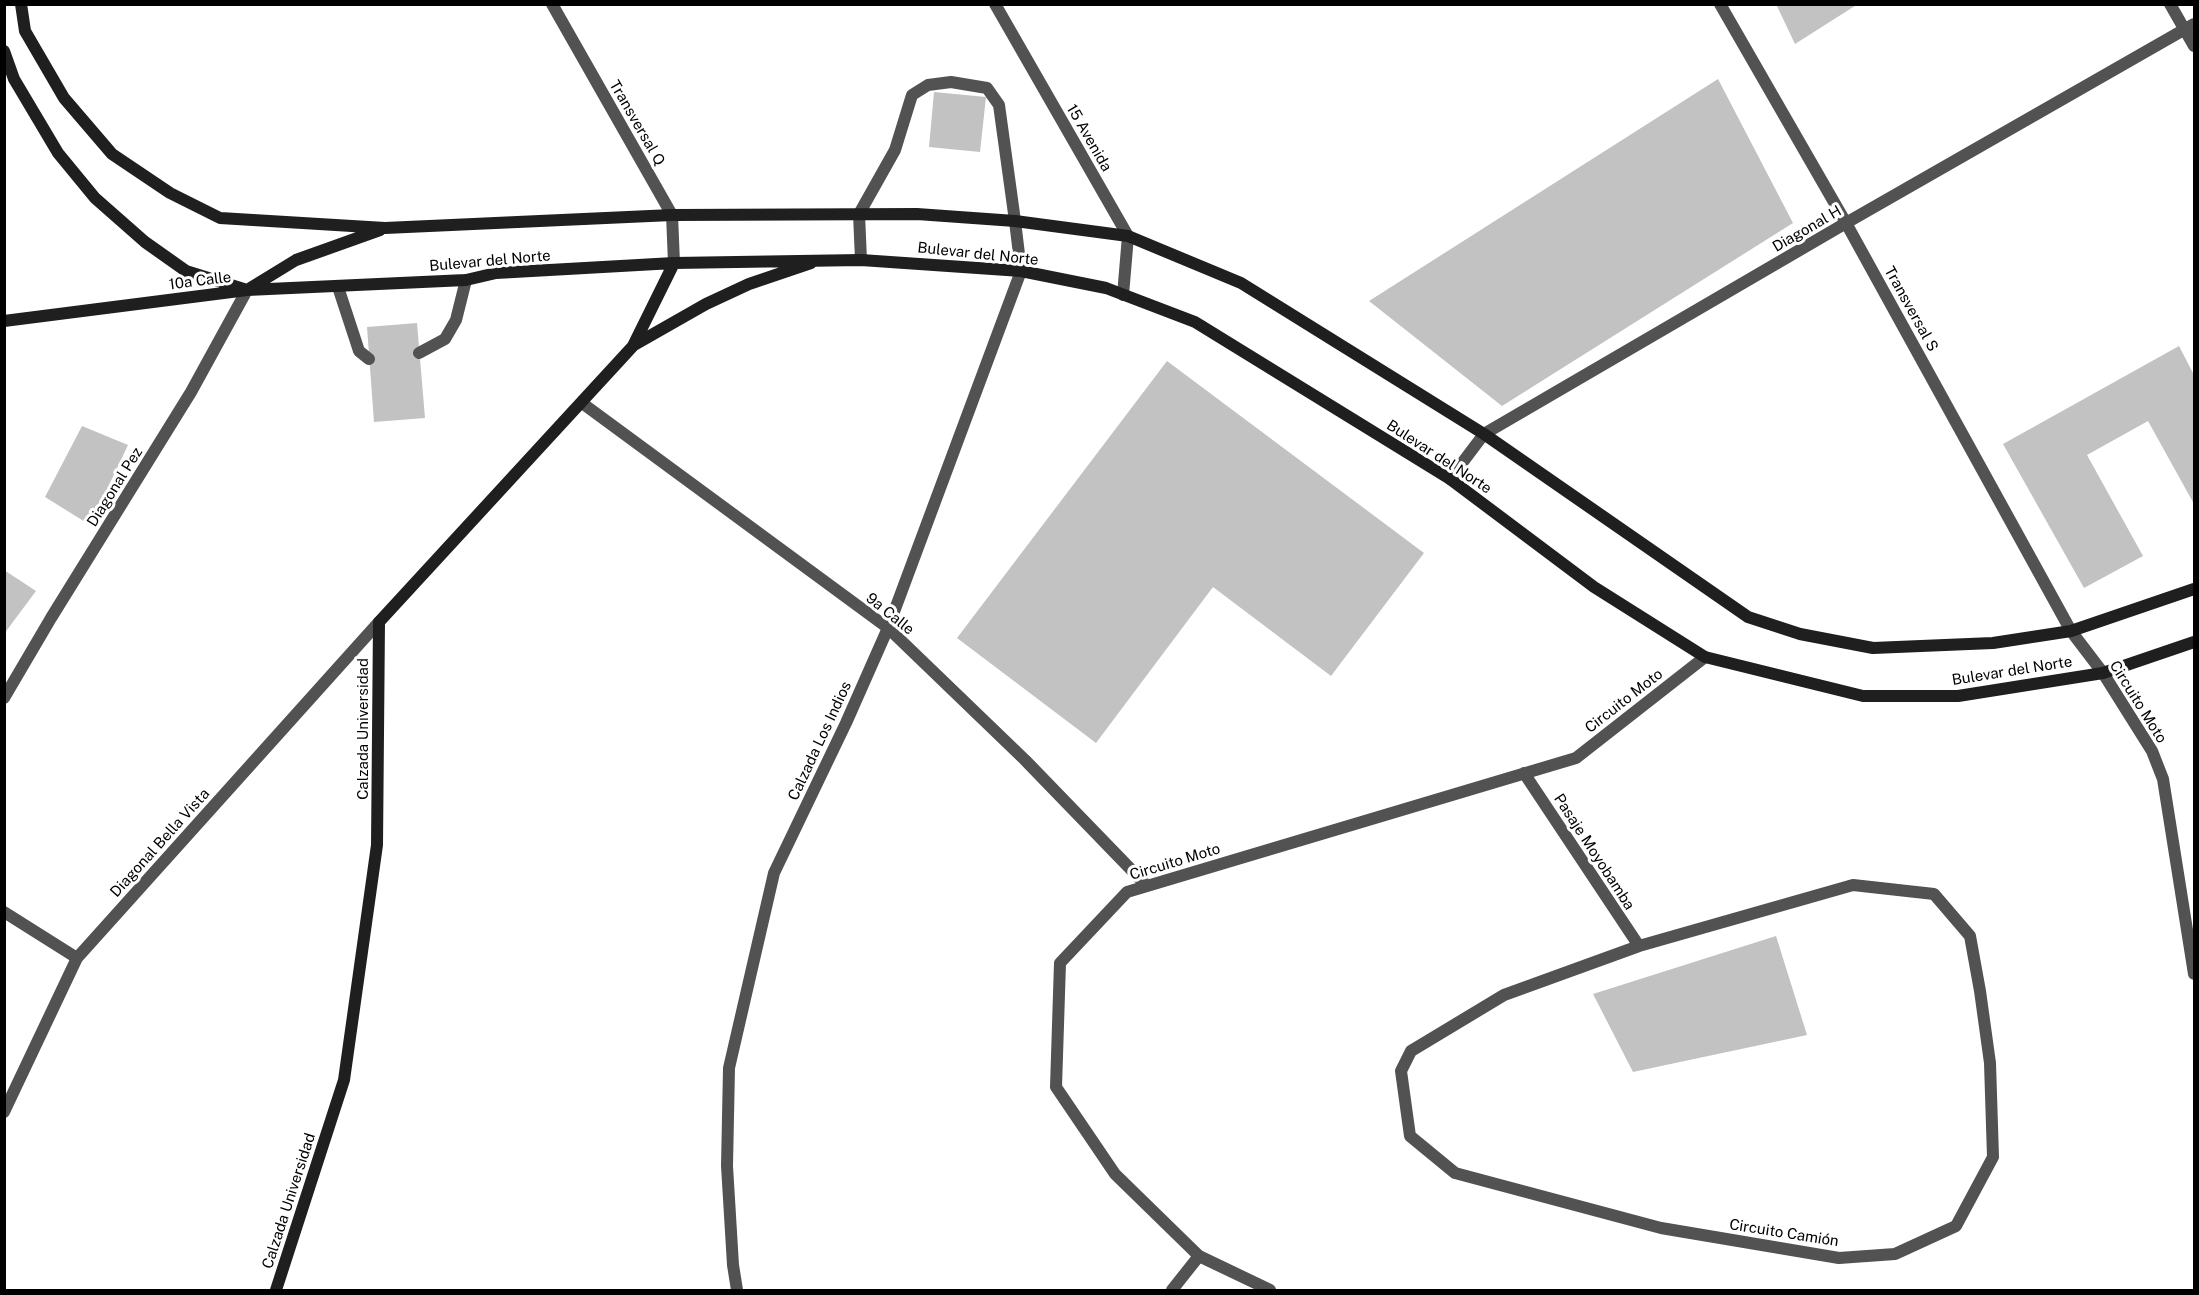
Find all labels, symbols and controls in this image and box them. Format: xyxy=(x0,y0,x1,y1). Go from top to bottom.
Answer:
street label: Transversal Q xyxy=(605,77,669,169)
street label: 15 Avenida xyxy=(1063,101,1115,175)
street label: Diagonal H xyxy=(1769,202,1845,256)
street label: Bulevar del Norte xyxy=(917,239,1039,269)
street label: Bulevar del Norte xyxy=(429,247,551,275)
street label: Transversal S xyxy=(1880,263,1942,355)
street label: 10a Calle xyxy=(168,268,232,294)
street label: Bulevar del Norte xyxy=(1383,416,1495,498)
street label: Diagonal Pez xyxy=(84,444,146,530)
street label: 9a Calle xyxy=(862,589,918,639)
street label: Bulevar del Norte xyxy=(1951,653,2073,689)
street label: Circuito Moto xyxy=(2106,657,2170,747)
street label: Calzada Universidad xyxy=(354,658,372,800)
street label: Circuito Moto xyxy=(1582,665,1666,737)
street label: Calzada Los Indios xyxy=(785,679,855,803)
street label: Diagonal Bella Vista xyxy=(107,785,213,901)
street label: Pasaje Moyobamba xyxy=(1550,791,1638,913)
street label: Circuito Moto xyxy=(1128,840,1222,884)
street label: Calzada Universidad xyxy=(259,1131,319,1271)
street label: Circuito Camión xyxy=(1728,1215,1840,1251)

